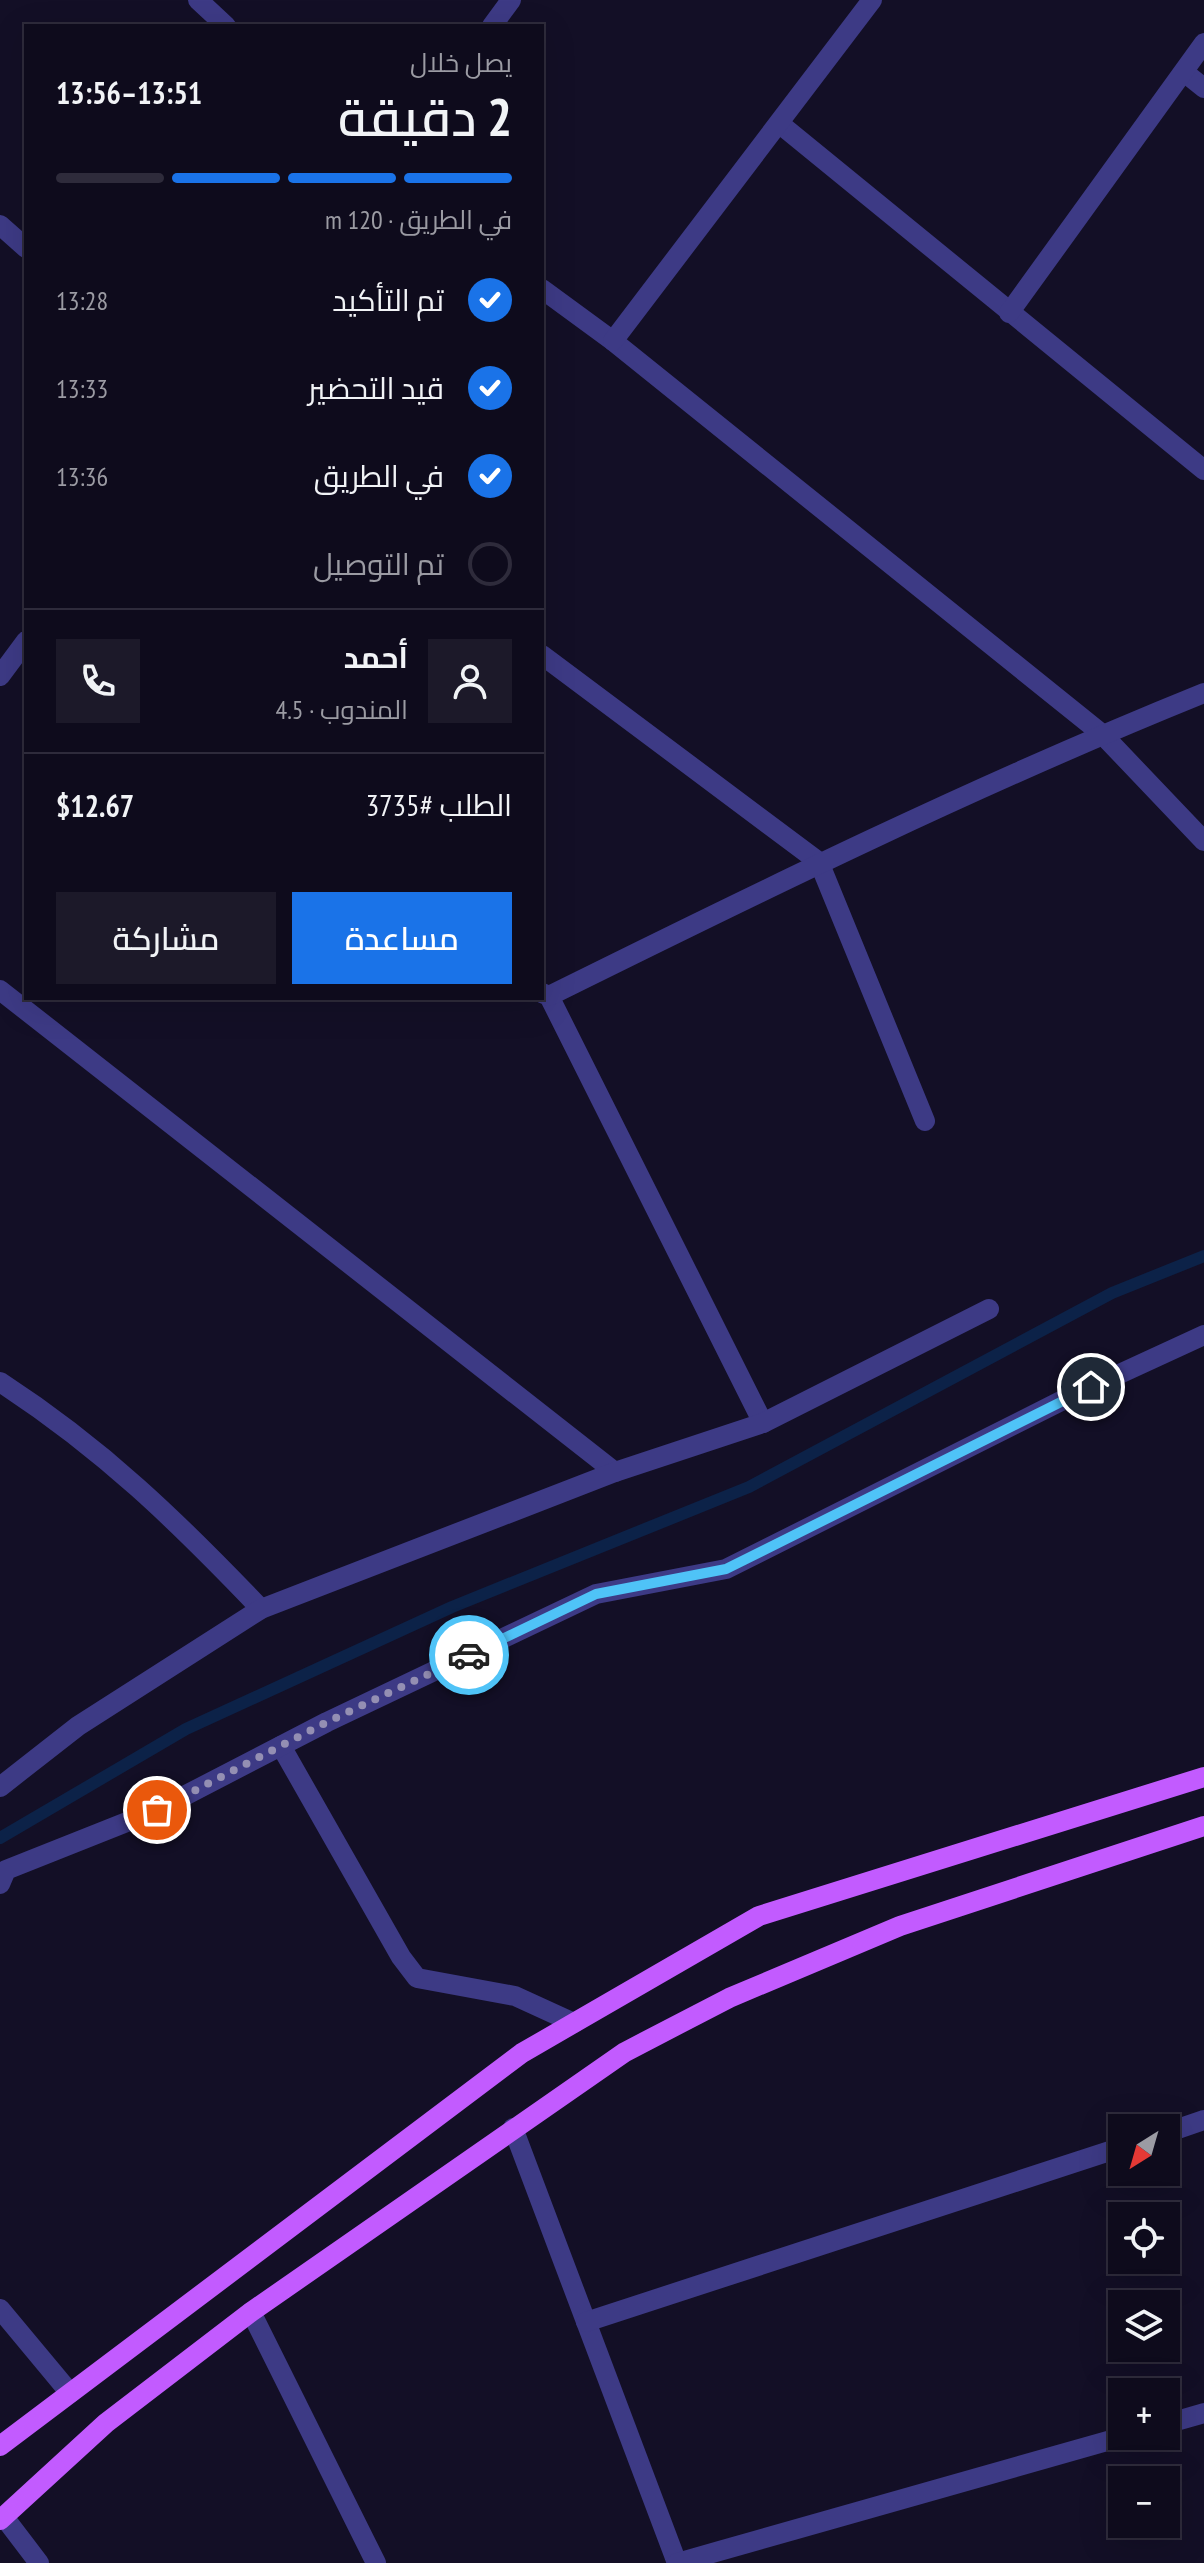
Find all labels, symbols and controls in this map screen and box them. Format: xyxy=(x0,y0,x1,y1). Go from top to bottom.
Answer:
text: يصل خلال xyxy=(410,46,512,79)
text: 13:51–13:56 xyxy=(56,73,202,112)
text: 2 دقيقة xyxy=(338,83,512,150)
text: في الطريق · 120 m xyxy=(325,203,512,236)
icon: check xyxy=(468,278,512,322)
text: تم التأكيد xyxy=(332,280,444,319)
text: 13:28 xyxy=(56,284,108,317)
icon: check xyxy=(468,366,512,410)
text: قيد التحضير xyxy=(308,368,444,407)
text: 13:33 xyxy=(56,372,108,405)
icon: check xyxy=(468,454,512,498)
text: في الطريق xyxy=(314,456,444,495)
text: 13:36 xyxy=(56,460,108,493)
text: تم التوصيل xyxy=(313,544,444,583)
text: أحمد xyxy=(344,637,408,676)
button: phone xyxy=(56,639,140,723)
button: person xyxy=(428,639,512,723)
text: المندوب · 4.5 xyxy=(275,693,408,726)
text: الطلب #3735 xyxy=(366,785,512,824)
text: $12.67 xyxy=(56,786,134,825)
button: مشاركة xyxy=(56,892,276,984)
button: مساعدة xyxy=(292,892,512,984)
pin xyxy=(1057,1353,1125,1421)
icon: home xyxy=(1069,1365,1113,1409)
courier xyxy=(429,1615,509,1695)
icon: car xyxy=(447,1633,491,1677)
pin xyxy=(123,1776,191,1844)
icon: bag xyxy=(135,1788,179,1832)
north arrow xyxy=(1108,2114,1180,2186)
map controls xyxy=(1108,2114,1180,2538)
button: locate xyxy=(1108,2202,1180,2274)
button: layers xyxy=(1108,2290,1180,2362)
button: + xyxy=(1108,2378,1180,2450)
button: − xyxy=(1108,2466,1180,2538)

